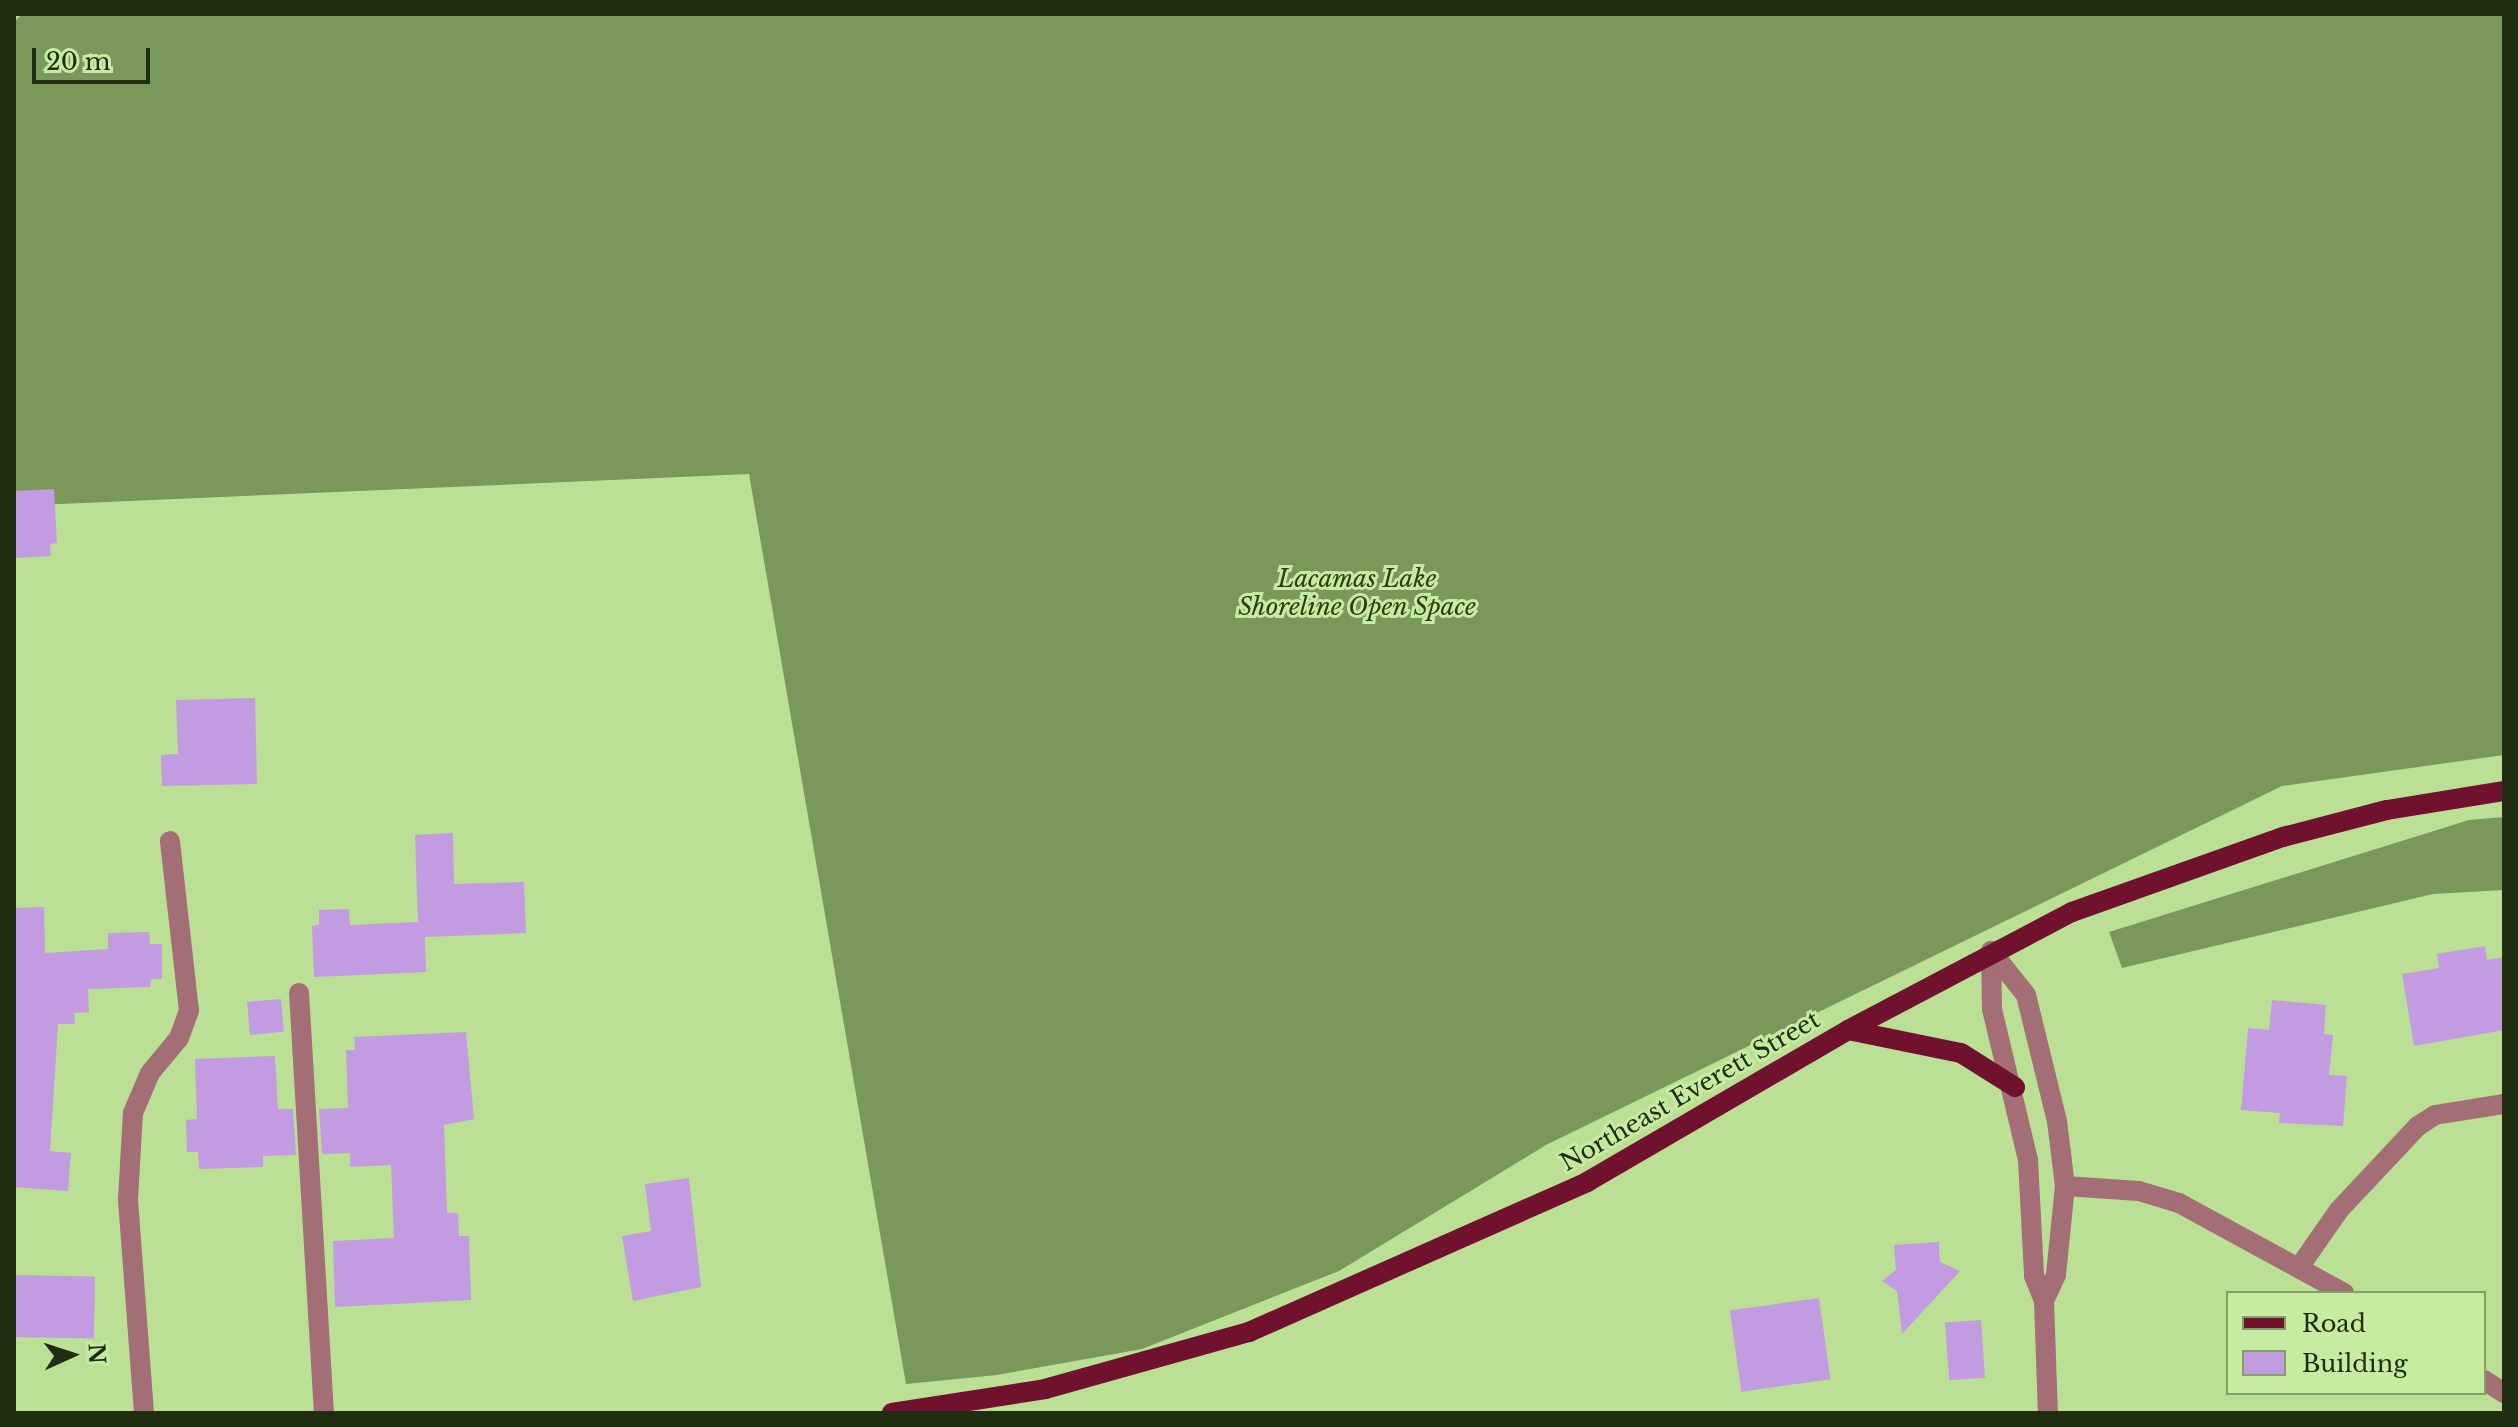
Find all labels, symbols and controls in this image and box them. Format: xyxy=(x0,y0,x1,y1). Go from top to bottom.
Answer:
scale bar xyxy=(36,32,154,82)
text: 20 m xyxy=(46,47,111,76)
park label: Lacamas Lake Shoreline Open Space xyxy=(1238,565,1476,621)
street label: Northeast Everett Street xyxy=(1555,1005,1825,1177)
legend xyxy=(2226,1291,2486,1395)
text: Road xyxy=(2302,1309,2366,1338)
north arrow xyxy=(32,1315,112,1395)
text: N xyxy=(82,1343,110,1365)
text: Building xyxy=(2302,1349,2408,1378)

